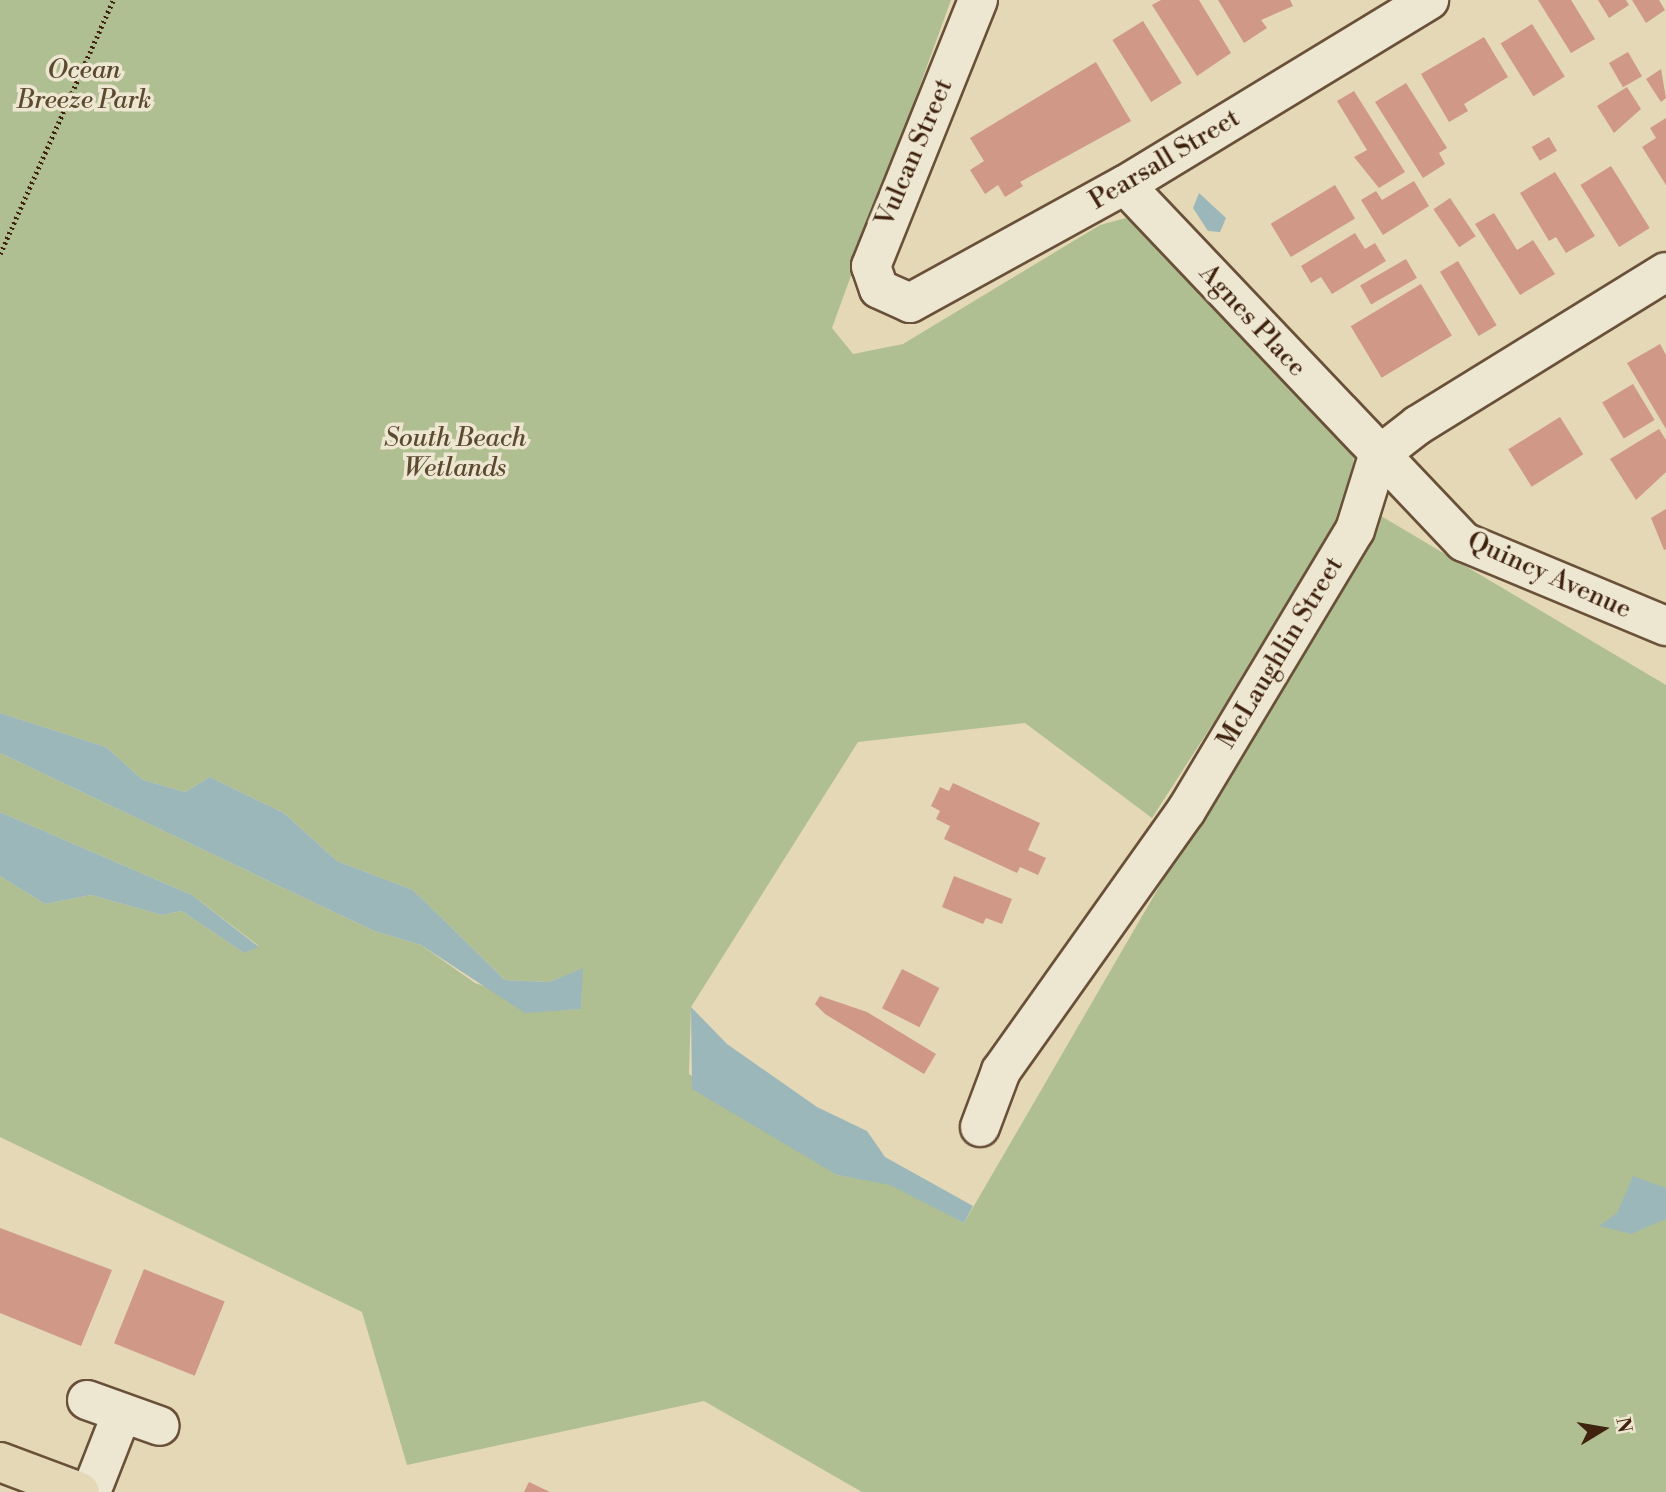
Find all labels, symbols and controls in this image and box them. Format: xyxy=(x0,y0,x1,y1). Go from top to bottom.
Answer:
park label: Ocean Breeze Park xyxy=(17,55,151,116)
street label: Vulcan Street xyxy=(870,74,960,232)
street label: Pearsall Street xyxy=(1084,103,1246,217)
street label: Agnes Place xyxy=(1192,258,1312,384)
park label: South Beach Wetlands xyxy=(384,423,526,485)
street label: Quincy Avenue xyxy=(1462,526,1636,626)
street label: McLaughlin Street xyxy=(1211,552,1351,754)
north arrow xyxy=(1568,1394,1638,1464)
text: N xyxy=(1610,1415,1637,1435)

